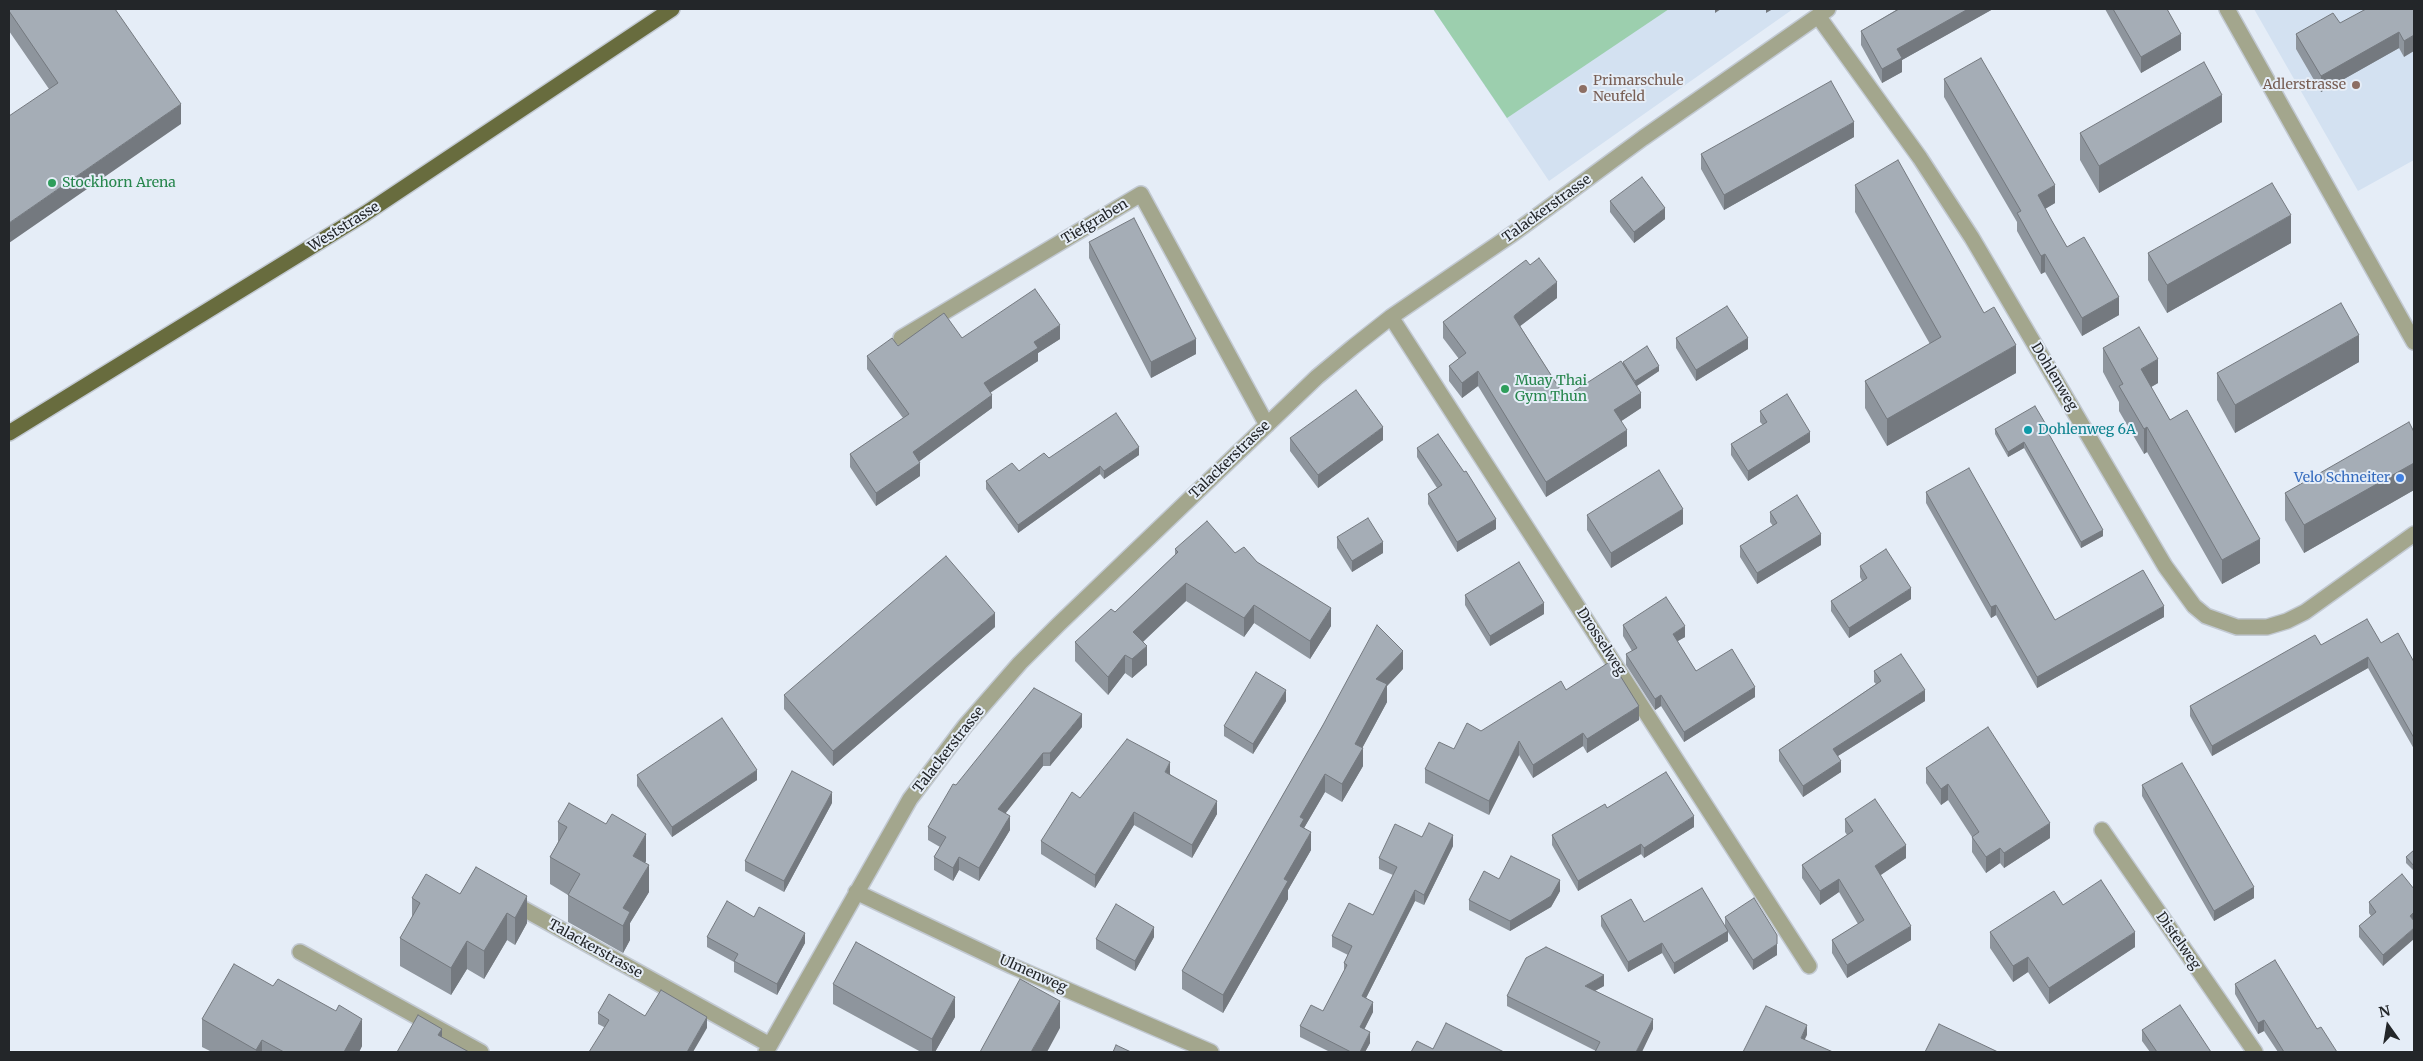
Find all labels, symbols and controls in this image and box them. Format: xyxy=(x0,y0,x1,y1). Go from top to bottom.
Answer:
place label: Primarschule Neufeld xyxy=(1593,73,1683,105)
place label: Adlerstrasse xyxy=(2263,77,2346,93)
marker: Adlerstrasse xyxy=(2350,79,2362,91)
marker: Primarschule Neufeld xyxy=(1577,83,1589,95)
street label: Talackerstrasse xyxy=(1500,171,1594,247)
place label: Stockhorn Arena xyxy=(62,175,176,191)
marker: Stockhorn Arena xyxy=(46,177,58,189)
street label: Tiefgraben xyxy=(1059,196,1131,248)
street label: Weststrasse xyxy=(305,199,383,255)
street label: Dohlenweg xyxy=(2027,340,2081,414)
place label: Muay Thai Gym Thun xyxy=(1515,373,1587,406)
marker: Muay Thai Gym Thun xyxy=(1499,383,1511,395)
street label: Talackerstrasse xyxy=(1186,417,1274,503)
place label: Dohlenweg 6A xyxy=(2038,422,2136,438)
marker: Dohlenweg 6A xyxy=(2022,424,2034,436)
place label: Velo Schneiter xyxy=(2294,470,2390,486)
marker: Velo Schneiter xyxy=(2394,472,2406,484)
street label: Drosselweg xyxy=(1573,605,1629,679)
street label: Talackerstrasse xyxy=(910,703,988,797)
street label: Distelweg xyxy=(2152,909,2204,973)
street label: Talackerstrasse xyxy=(545,916,645,982)
street label: Ulmenweg xyxy=(996,952,1070,996)
north arrow xyxy=(2363,1001,2413,1051)
text: N xyxy=(2377,1001,2392,1021)

